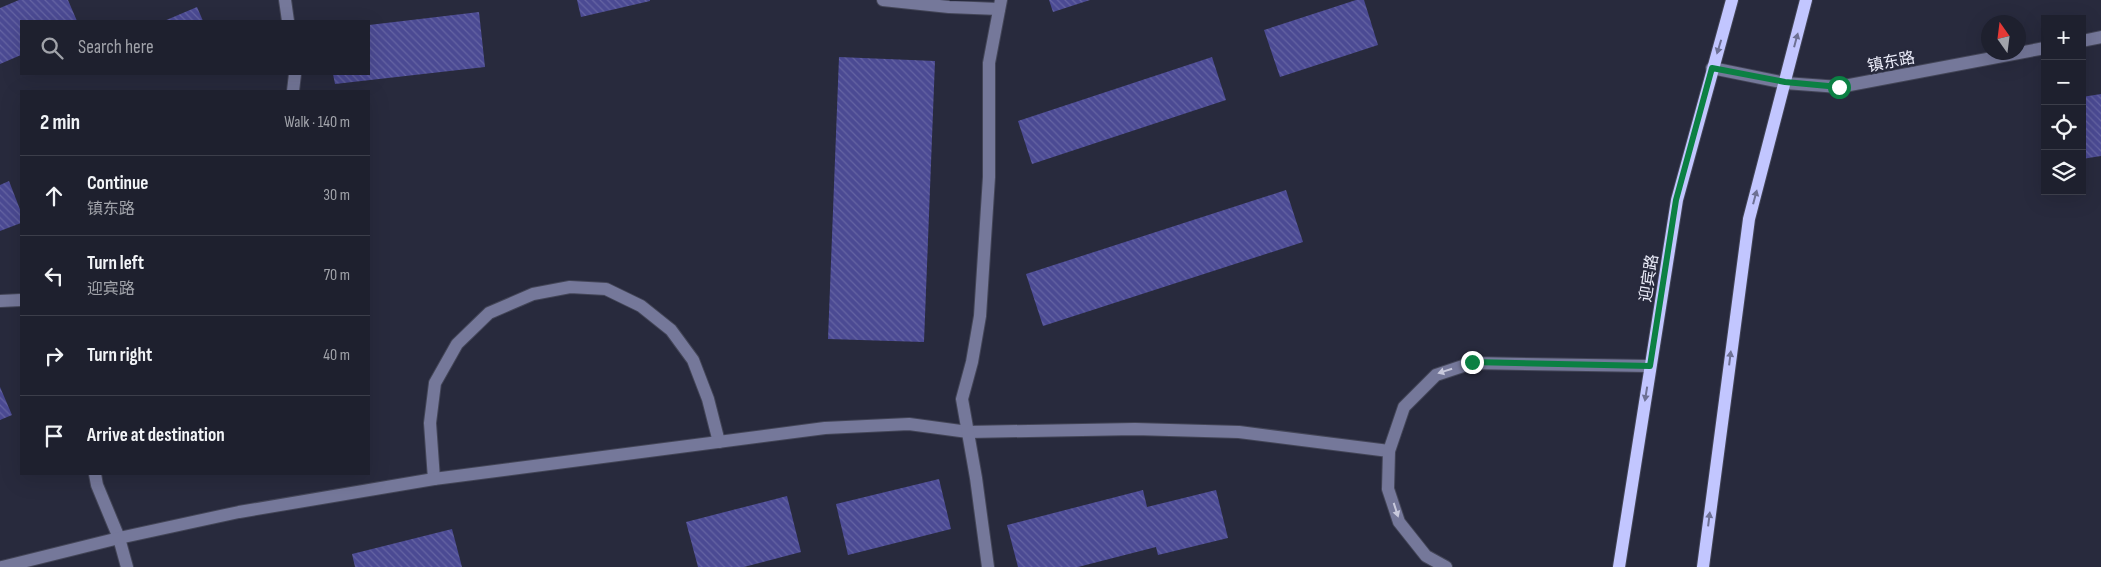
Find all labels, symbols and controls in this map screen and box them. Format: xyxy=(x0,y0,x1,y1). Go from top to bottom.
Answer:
north arrow xyxy=(1981,15,2026,60)
map controls xyxy=(2041,15,2086,195)
button: + xyxy=(2041,15,2086,60)
search box xyxy=(20,20,370,75)
one-way arrow xyxy=(1792,32,1800,47)
icon: search xyxy=(38,34,66,62)
text: Search here xyxy=(78,36,154,59)
one-way arrow xyxy=(1714,39,1722,54)
street label: 镇东路 xyxy=(1866,49,1917,76)
button: − xyxy=(2041,60,2086,105)
route start xyxy=(1828,76,1851,99)
button: locate xyxy=(2041,105,2086,150)
text: 2 min xyxy=(40,110,80,135)
text: Walk · 140 m xyxy=(284,113,350,132)
button: layers xyxy=(2041,150,2086,195)
text: Continue xyxy=(87,172,148,195)
icon: ahead xyxy=(40,182,68,210)
text: 30 m xyxy=(323,186,350,205)
one-way arrow xyxy=(1751,189,1759,204)
text: 镇东路 xyxy=(87,200,135,219)
text: Turn left xyxy=(87,252,144,275)
street label: 迎宾路 xyxy=(1636,253,1663,303)
icon: left xyxy=(40,262,68,290)
text: 70 m xyxy=(324,266,350,285)
text: 迎宾路 xyxy=(87,280,135,299)
icon: right xyxy=(40,342,68,370)
text: Turn right xyxy=(87,344,152,367)
text: 40 m xyxy=(323,346,350,365)
one-way arrow xyxy=(1727,349,1735,365)
route end xyxy=(1461,351,1484,374)
one-way arrow xyxy=(1438,368,1453,376)
one-way arrow xyxy=(1641,386,1649,402)
icon: arrive xyxy=(40,422,68,450)
text: Arrive at destination xyxy=(87,424,225,447)
one-way arrow xyxy=(1392,503,1400,518)
one-way arrow xyxy=(1705,510,1713,526)

